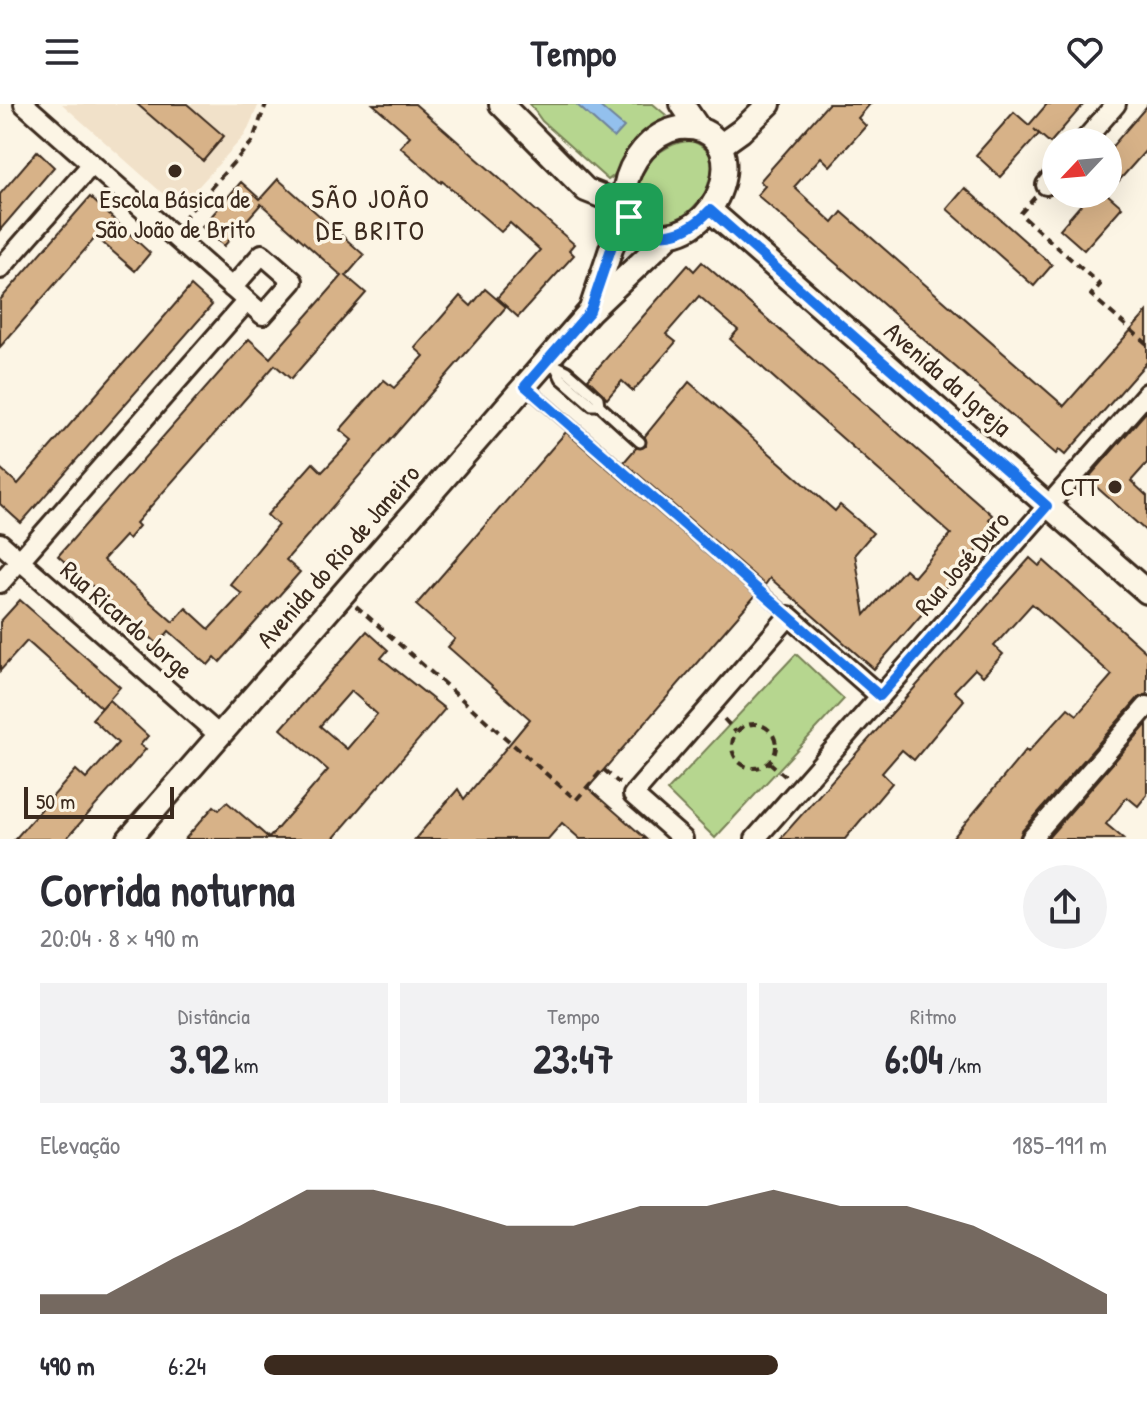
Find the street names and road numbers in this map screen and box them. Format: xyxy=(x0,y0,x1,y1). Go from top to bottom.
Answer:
street label: Avenida da Igreja xyxy=(877,314,1019,444)
street label: Avenida do Rio de Janeiro xyxy=(248,456,427,655)
street label: Rua José Duro xyxy=(906,503,1017,622)
street label: Rua Ricardo Jorge xyxy=(54,552,201,687)

